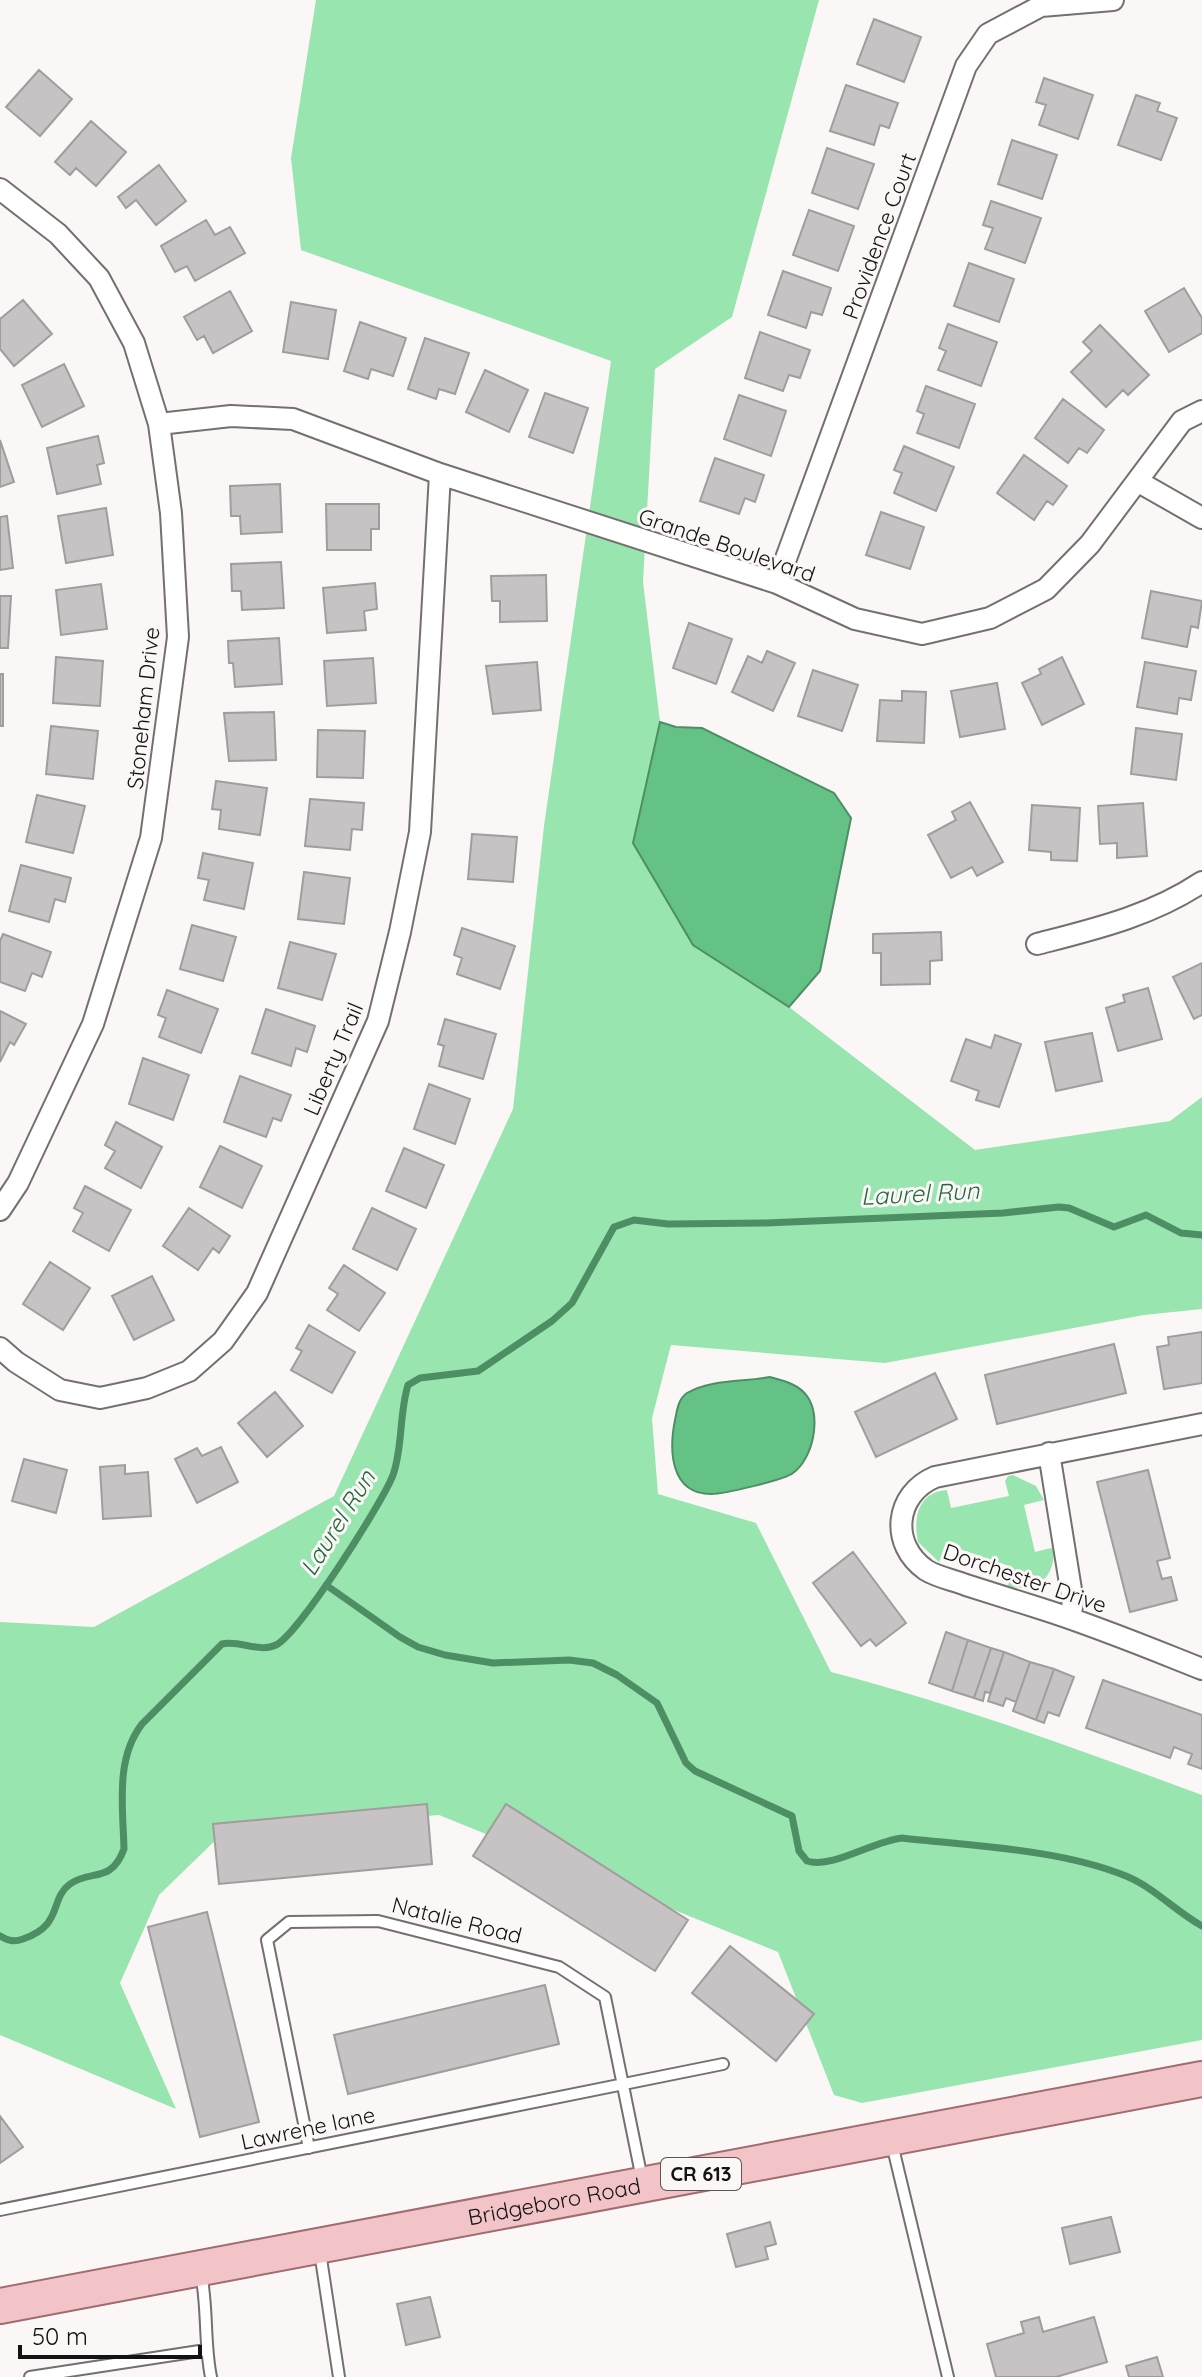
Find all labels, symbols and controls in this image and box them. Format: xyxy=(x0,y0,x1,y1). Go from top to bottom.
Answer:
street label: Providence Court xyxy=(836,149,922,323)
street label: Grande Boulevard xyxy=(635,502,819,588)
street label: Stoneham Drive xyxy=(121,625,165,791)
street label: Liberty Trail xyxy=(297,998,369,1120)
water label: Laurel Run xyxy=(860,1175,981,1211)
water label: Laurel Run xyxy=(293,1463,382,1581)
street label: Dorchester Drive xyxy=(940,1537,1110,1619)
street label: Natalie Road xyxy=(389,1890,525,1950)
street label: Lawrene lane xyxy=(238,2100,378,2156)
road number: CR 613 xyxy=(661,2158,741,2190)
street label: Bridgeboro Road xyxy=(466,2171,643,2231)
scale bar xyxy=(20,2309,200,2359)
text: 50 m xyxy=(32,2321,88,2351)

